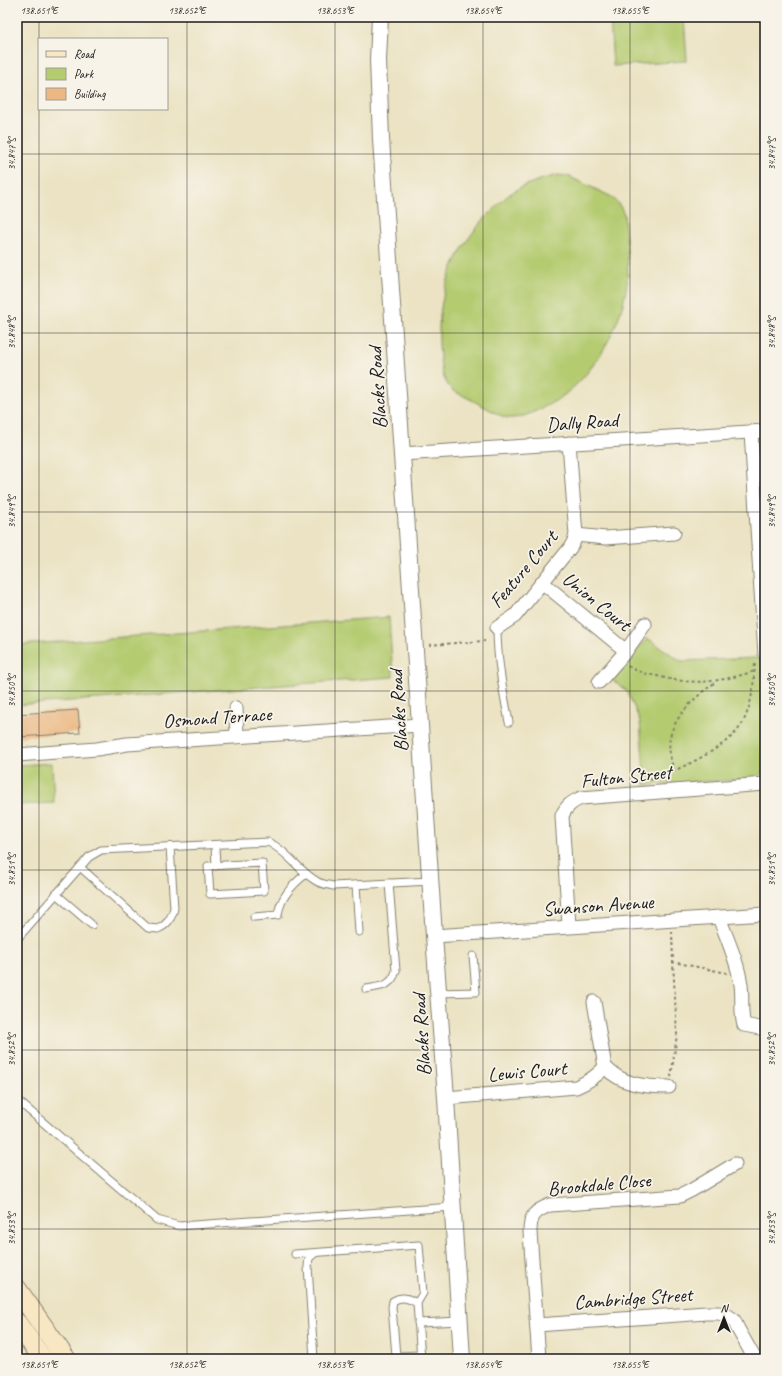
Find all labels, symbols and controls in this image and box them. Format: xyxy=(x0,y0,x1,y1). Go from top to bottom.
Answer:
text: 138.651°E xyxy=(20,4,59,17)
text: 138.652°E xyxy=(168,4,207,17)
text: 138.653°E xyxy=(316,4,355,17)
text: 138.654°E xyxy=(464,4,503,17)
text: 138.655°E xyxy=(611,4,650,17)
legend xyxy=(38,38,168,110)
text: Road xyxy=(74,46,96,62)
text: Park xyxy=(74,66,95,82)
text: Building xyxy=(74,86,106,102)
text: 34.847°S xyxy=(5,136,18,170)
text: 34.847°S xyxy=(765,136,778,170)
text: 34.848°S xyxy=(5,315,18,349)
text: 34.848°S xyxy=(765,315,778,349)
street label: Blacks Road xyxy=(362,343,393,430)
street label: Dally Road xyxy=(545,407,622,437)
text: 34.849°S xyxy=(5,494,18,528)
text: 34.849°S xyxy=(765,494,778,528)
street label: Feature Court xyxy=(484,524,565,613)
street label: Union Court xyxy=(557,566,638,638)
street label: Blacks Road xyxy=(383,666,414,753)
text: 34.850°S xyxy=(5,673,18,707)
text: 34.850°S xyxy=(765,673,778,707)
street label: Osmond Terrace xyxy=(162,701,274,734)
street label: Fulton Street xyxy=(580,759,676,794)
text: 34.851°S xyxy=(5,852,18,886)
text: 34.851°S xyxy=(765,852,778,886)
street label: Swanson Avenue xyxy=(542,889,656,922)
street label: Blacks Road xyxy=(406,990,437,1077)
text: 34.852°S xyxy=(5,1032,18,1066)
text: 34.852°S xyxy=(765,1032,778,1066)
street label: Lewis Court xyxy=(487,1055,570,1087)
street label: Brookdale Close xyxy=(547,1167,653,1201)
text: 34.853°S xyxy=(5,1211,18,1245)
text: 34.853°S xyxy=(765,1211,778,1245)
street label: Cambridge Street xyxy=(573,1282,695,1315)
north arrow xyxy=(704,1298,744,1338)
text: N xyxy=(721,1301,730,1315)
text: 138.651°E xyxy=(20,1358,59,1371)
text: 138.652°E xyxy=(168,1358,207,1371)
text: 138.653°E xyxy=(316,1358,355,1371)
text: 138.654°E xyxy=(464,1358,503,1371)
text: 138.655°E xyxy=(611,1358,650,1371)

